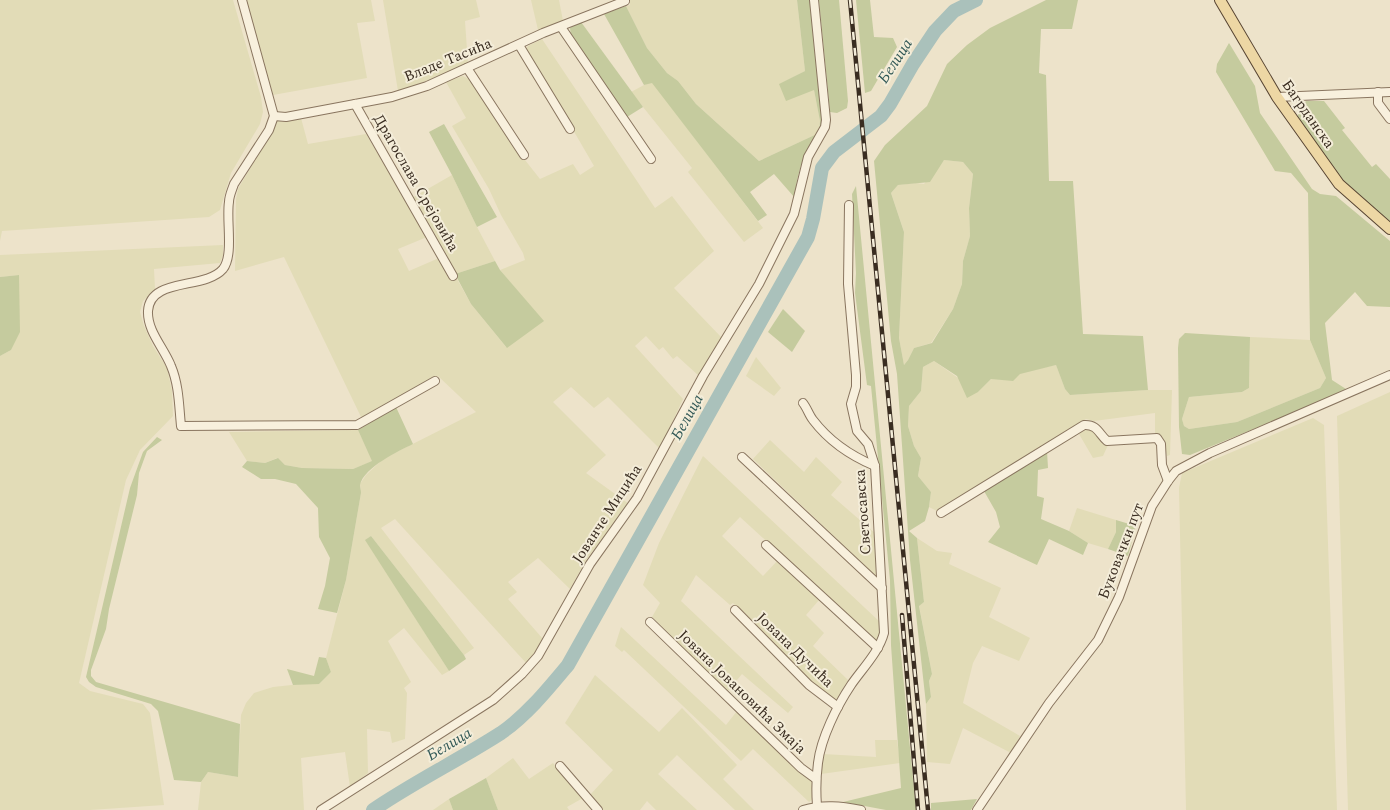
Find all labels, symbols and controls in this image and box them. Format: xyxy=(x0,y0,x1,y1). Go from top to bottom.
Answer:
street label: Владе Тасића xyxy=(400,32,496,88)
water label: Белица xyxy=(871,34,919,88)
street label: Багрданска xyxy=(1276,75,1341,154)
street label: Драгослава Срејовића xyxy=(367,110,465,257)
water label: Белица xyxy=(665,390,709,444)
street label: Јованче Мицића xyxy=(566,459,648,568)
street label: Светосавска xyxy=(848,468,877,556)
street label: Буковачки пут xyxy=(1092,500,1150,602)
street label: Јована Дучића xyxy=(751,607,839,694)
street label: Јована Јовановића Змаја xyxy=(673,624,812,760)
water label: Белица xyxy=(422,721,476,767)

